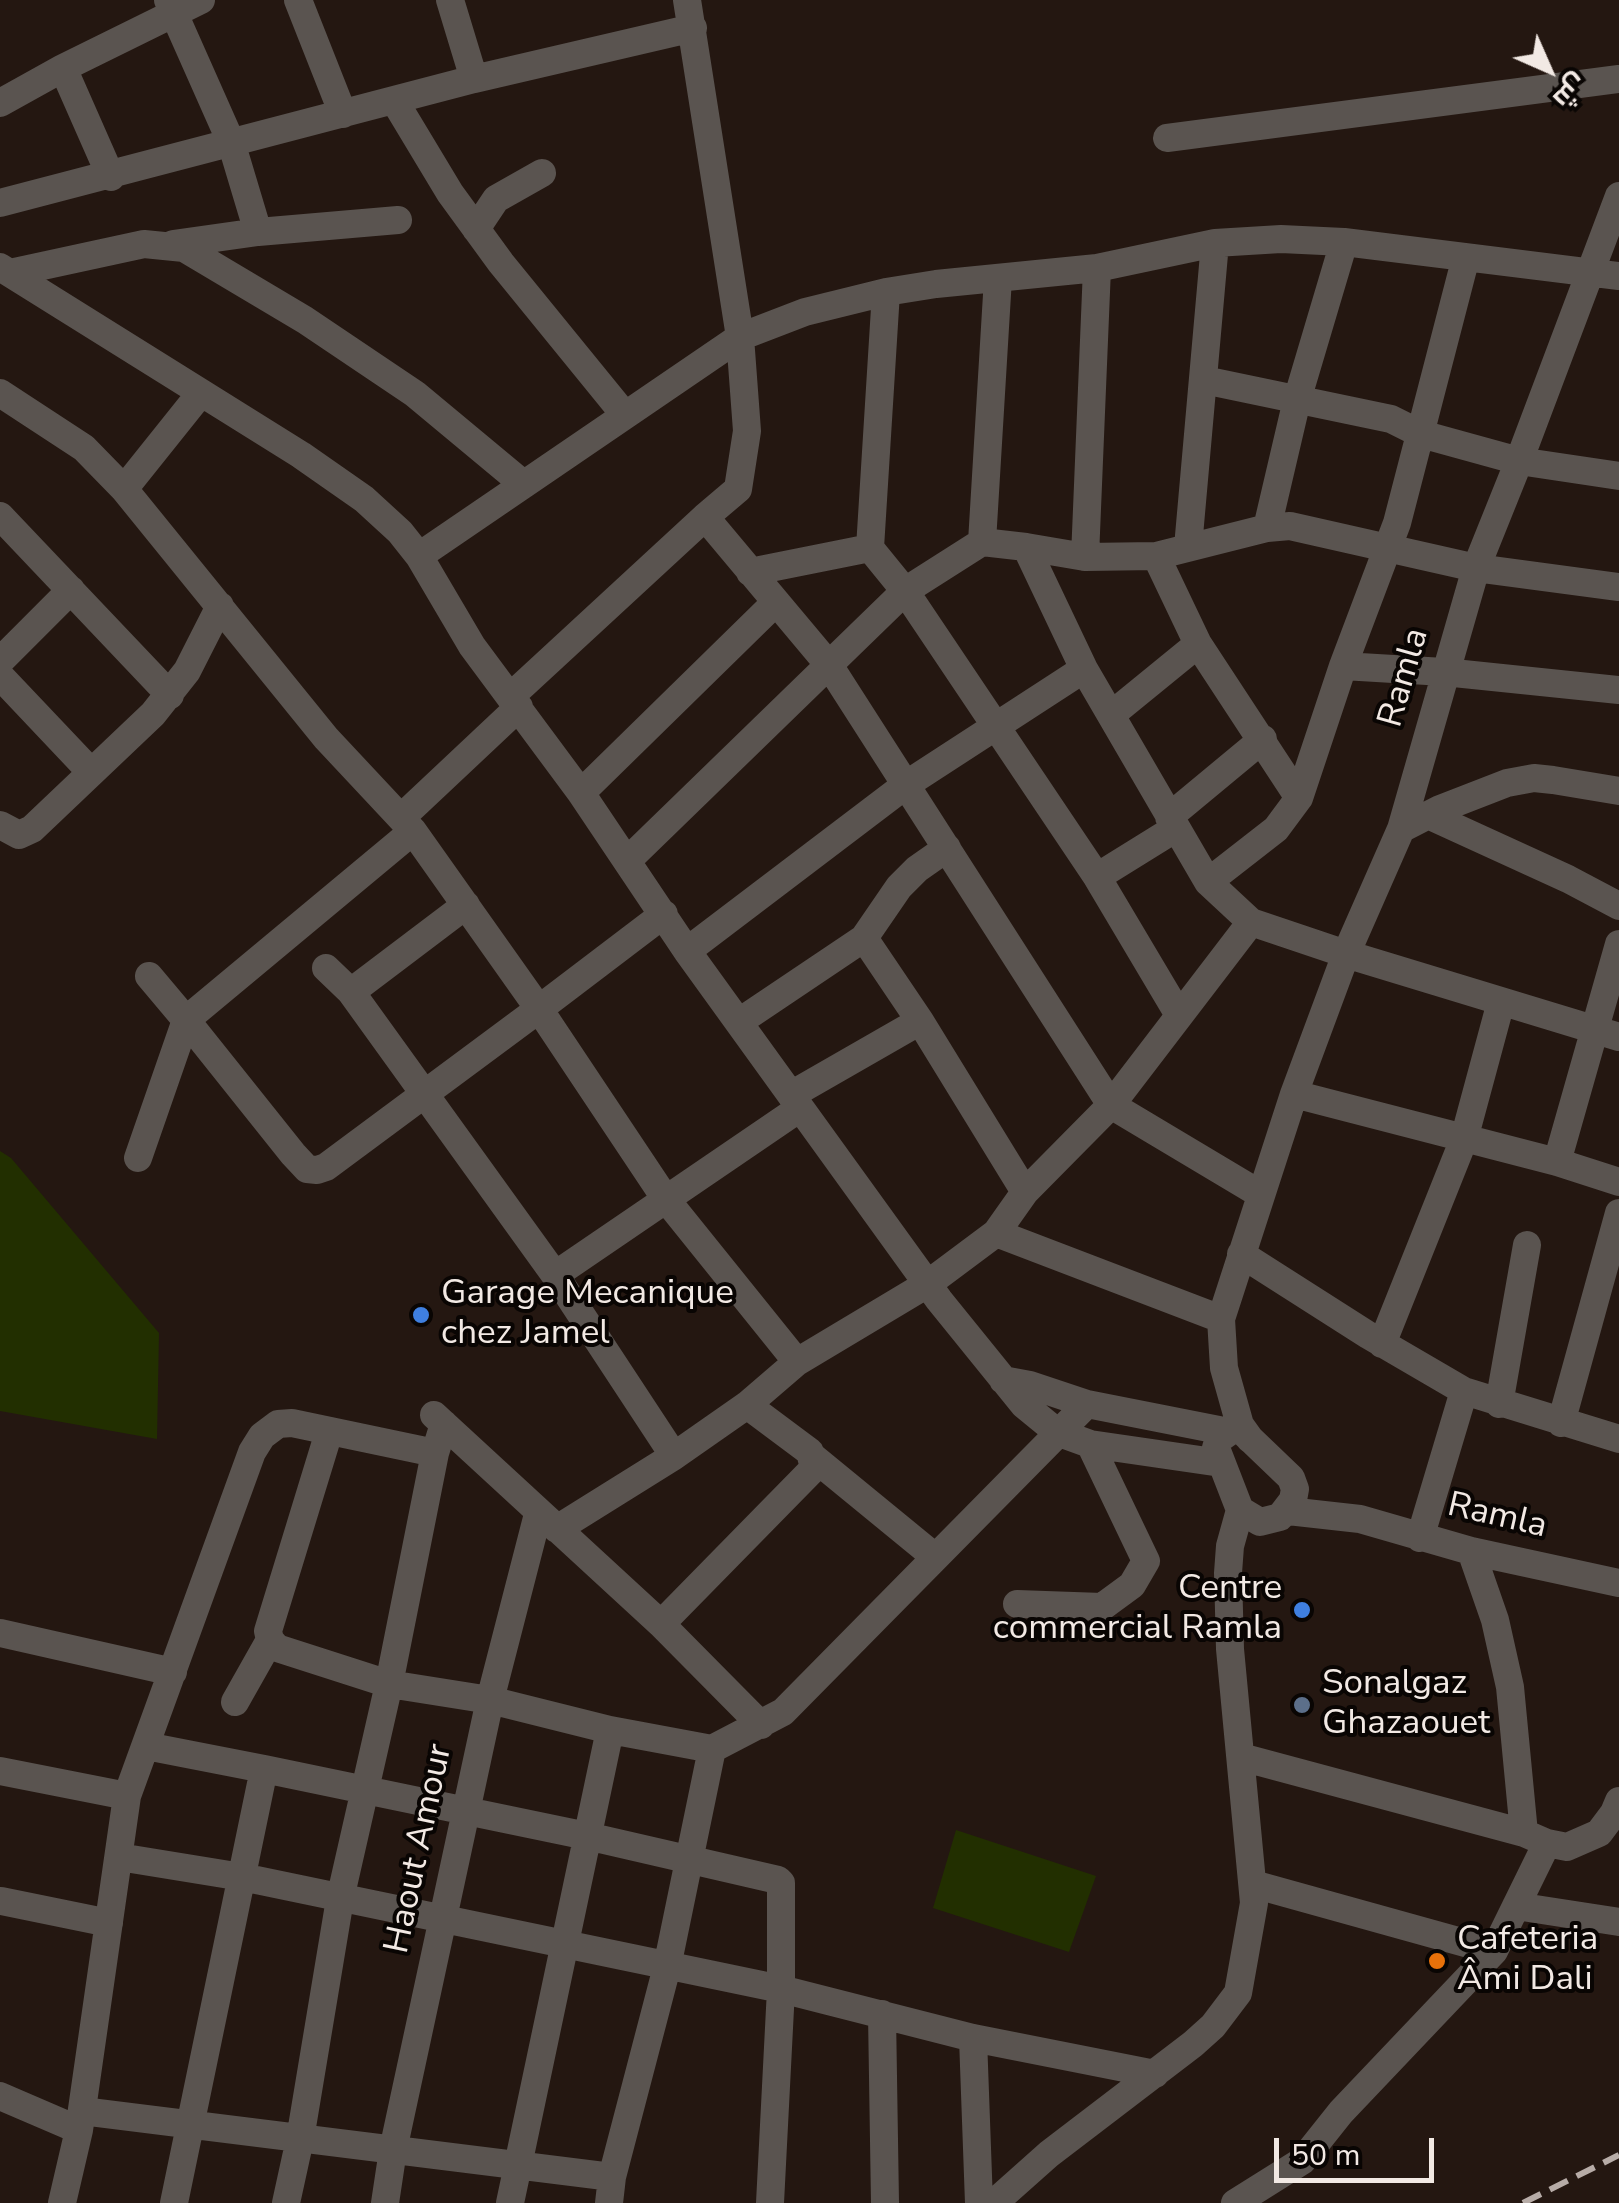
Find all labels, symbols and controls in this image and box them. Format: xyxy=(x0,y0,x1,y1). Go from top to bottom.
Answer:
north arrow xyxy=(1499,20,1599,120)
text: ش xyxy=(1544,65,1596,117)
street label: Ramla xyxy=(1371,624,1439,732)
place label: Garage Mecanique chez Jamel xyxy=(441,1274,734,1356)
marker: Garage Mecanique chez Jamel xyxy=(410,1304,432,1326)
street label: Ramla xyxy=(1443,1485,1551,1549)
place label: Centre commercial Ramla xyxy=(993,1569,1282,1651)
marker: Centre commercial Ramla xyxy=(1291,1599,1313,1621)
place label: Sonalgaz Ghazaouet xyxy=(1322,1664,1490,1746)
marker: Sonalgaz Ghazaouet xyxy=(1291,1694,1313,1716)
street label: Haout Amour xyxy=(377,1741,463,1957)
place label: Cafeteria Âmi Dali xyxy=(1457,1920,1598,2002)
marker: Cafeteria Âmi Dali xyxy=(1426,1950,1448,1972)
scale bar xyxy=(1279,2118,1439,2180)
text: 50 m xyxy=(1291,2135,1360,2176)

